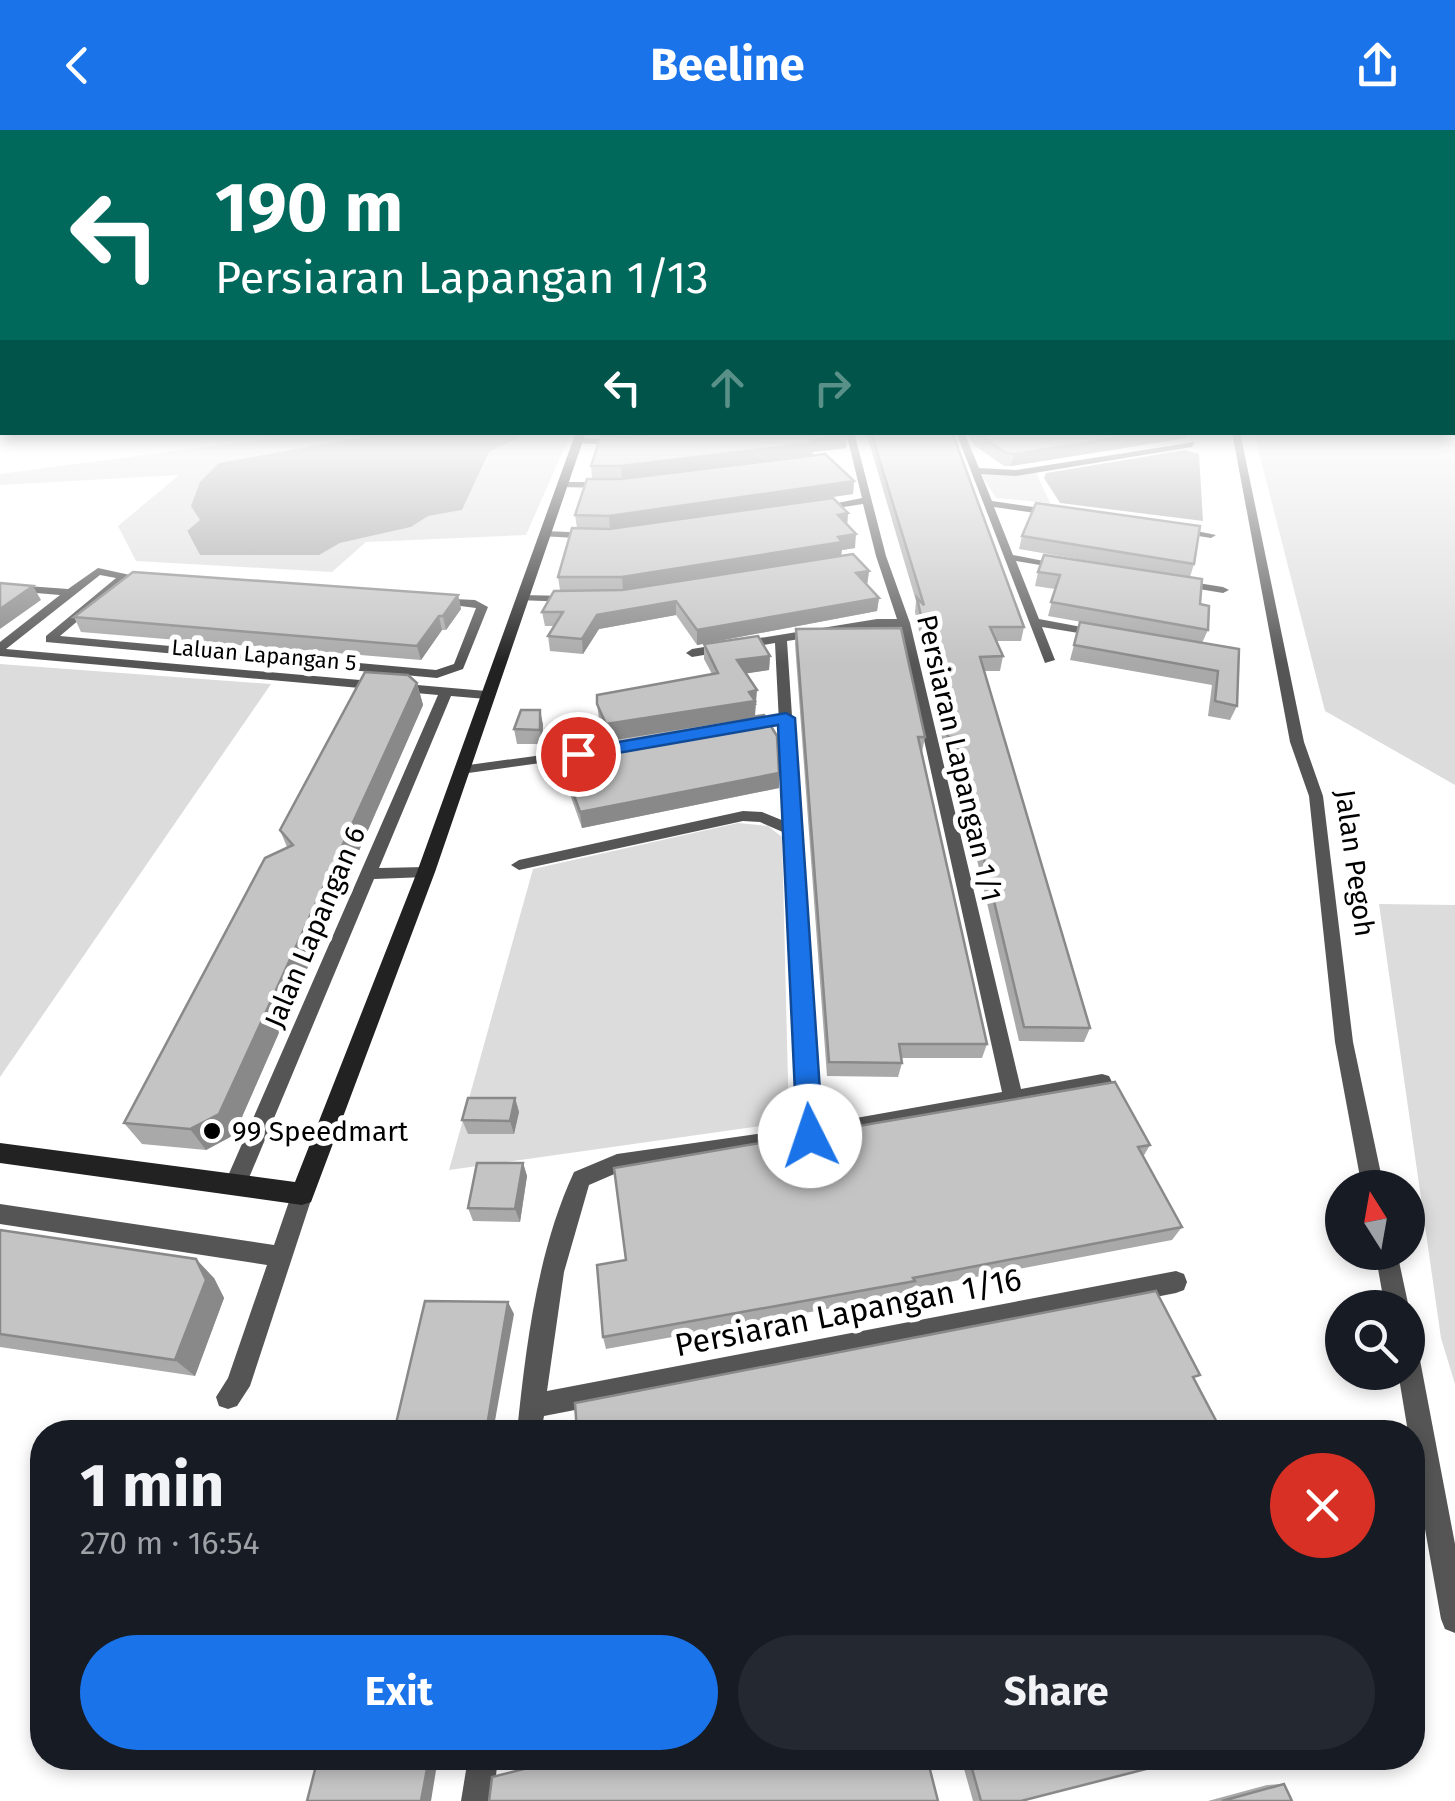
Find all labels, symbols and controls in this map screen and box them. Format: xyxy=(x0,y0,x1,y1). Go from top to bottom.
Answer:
icon: back xyxy=(50,38,105,93)
text: Beeline xyxy=(650,38,805,92)
icon: share xyxy=(1350,38,1405,93)
text: 190 m xyxy=(215,166,403,250)
icon: left xyxy=(50,170,180,300)
text: Persiaran Lapangan 1/13 xyxy=(215,251,709,305)
icon: left xyxy=(595,360,650,415)
icon: ahead xyxy=(700,360,755,415)
icon: right xyxy=(805,360,860,415)
street label: Persiaran Lapangan 1/1 xyxy=(910,611,1008,905)
street label: Laluan Lapangan 5 xyxy=(170,633,358,677)
pin xyxy=(536,712,621,797)
icon: arrive xyxy=(551,727,606,782)
street label: Jalan Pegoh xyxy=(1328,787,1382,939)
street label: Jalan Lapangan 6 xyxy=(258,821,372,1033)
position arrow xyxy=(758,1084,862,1188)
place label: 99 Speedmart xyxy=(232,1115,409,1148)
marker: 99 Speedmart xyxy=(201,1120,223,1142)
north arrow xyxy=(1325,1170,1425,1270)
map controls xyxy=(1325,1170,1425,1390)
street label: Persiaran Lapangan 1/16 xyxy=(671,1260,1025,1364)
button: search xyxy=(1325,1290,1425,1390)
text: 1 min xyxy=(80,1450,224,1522)
button: close xyxy=(1270,1453,1375,1558)
text: 270 m · 16:54 xyxy=(80,1524,260,1562)
button: Exit xyxy=(80,1635,718,1750)
button: Share xyxy=(738,1635,1375,1750)

